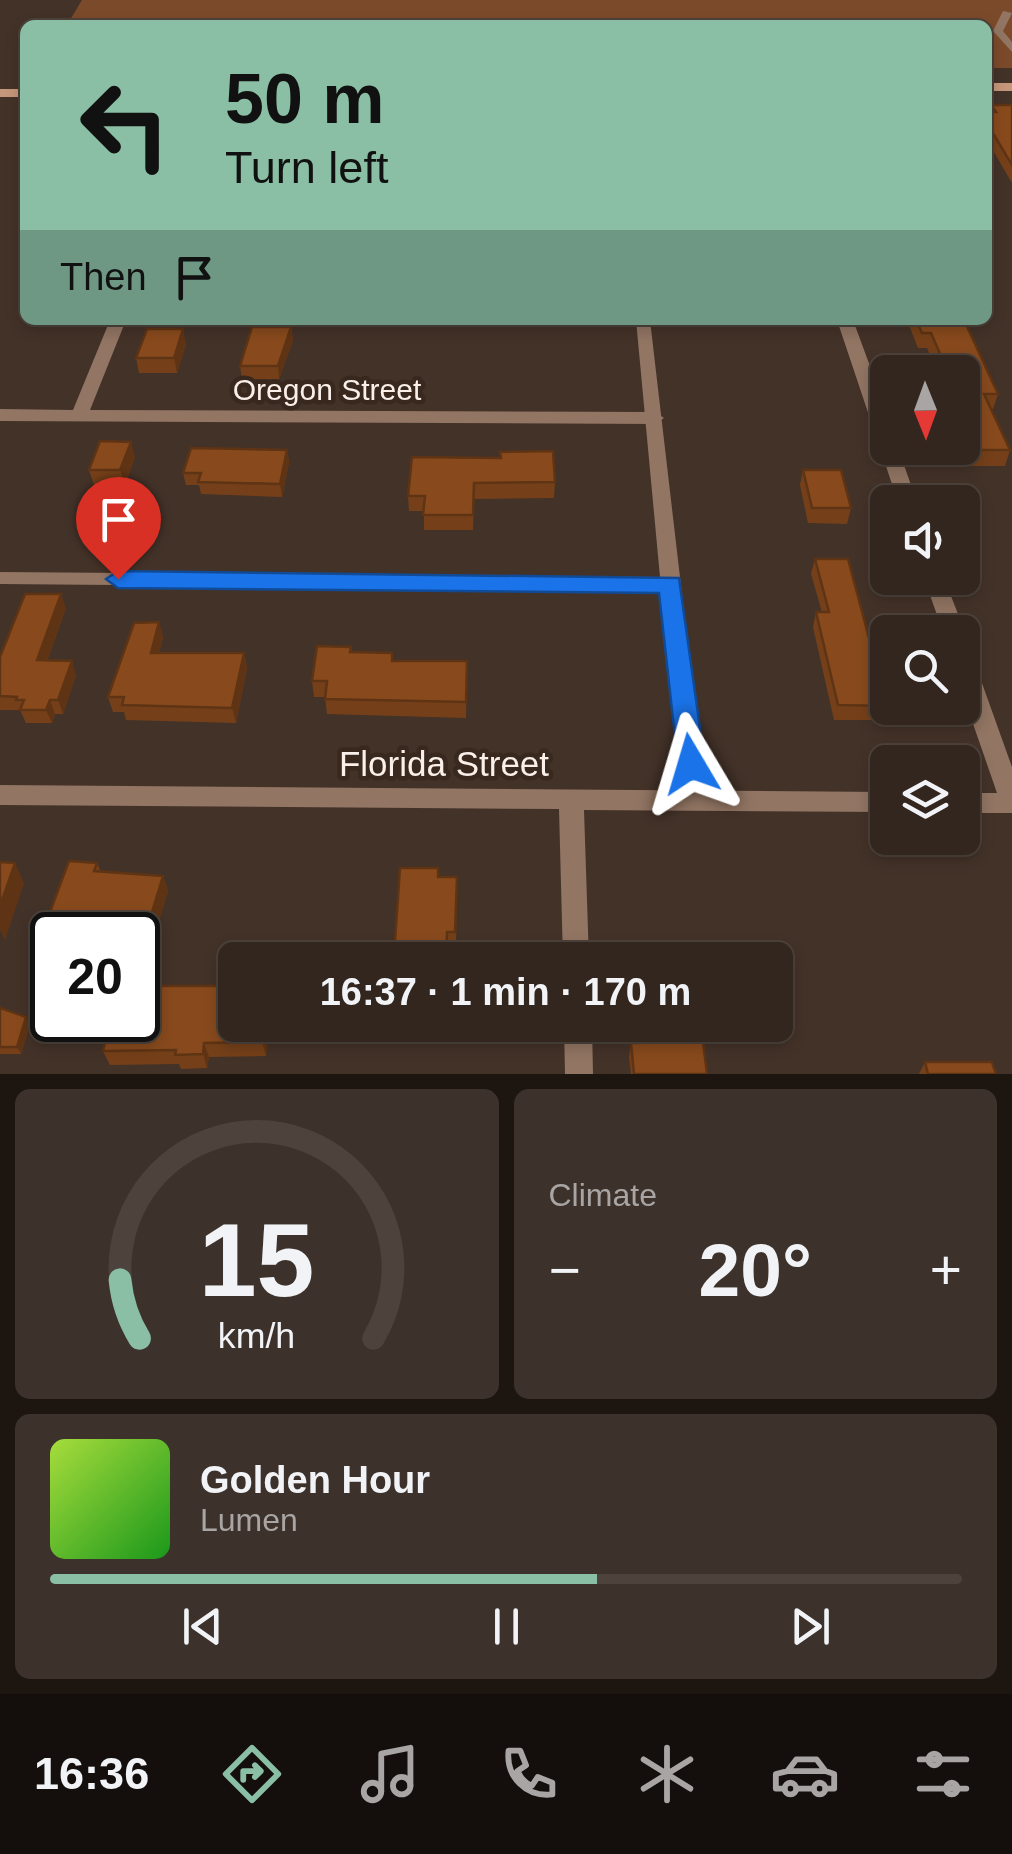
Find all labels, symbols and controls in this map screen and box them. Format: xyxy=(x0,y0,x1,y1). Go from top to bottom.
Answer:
icon: left xyxy=(60,60,190,190)
text: 50 m xyxy=(225,60,385,138)
text: Turn left xyxy=(225,142,388,193)
icon: arrive xyxy=(167,250,222,305)
text: Then xyxy=(60,256,147,298)
north arrow xyxy=(870,355,980,465)
map controls xyxy=(870,355,980,855)
street label: Oregon Street xyxy=(233,373,422,406)
pin xyxy=(76,477,161,580)
button: sound xyxy=(870,485,980,595)
icon: arrive xyxy=(91,492,146,547)
button: search xyxy=(870,615,980,725)
position arrow xyxy=(639,712,743,816)
street label: Florida Street xyxy=(339,744,549,783)
button: layers xyxy=(870,745,980,855)
speed limit sign: 20 xyxy=(30,912,160,1042)
text: 16:37 · 1 min · 170 m xyxy=(320,971,691,1013)
text: Climate xyxy=(549,1177,657,1213)
text: 15 xyxy=(199,1202,315,1318)
text: 20° xyxy=(699,1228,812,1312)
text: − xyxy=(549,1239,581,1301)
text: + xyxy=(930,1239,962,1301)
text: km/h xyxy=(218,1316,295,1356)
text: Golden Hour xyxy=(200,1459,430,1501)
text: Lumen xyxy=(200,1502,298,1538)
icon: previous xyxy=(175,1599,230,1654)
icon: pause xyxy=(479,1599,534,1654)
icon: next xyxy=(783,1599,838,1654)
icon: directions xyxy=(217,1739,287,1809)
icon: music xyxy=(355,1739,425,1809)
icon: phone xyxy=(494,1739,564,1809)
icon: climate xyxy=(632,1739,702,1809)
icon: car xyxy=(770,1739,840,1809)
icon: filters xyxy=(908,1739,978,1809)
text: 16:36 xyxy=(34,1748,149,1799)

